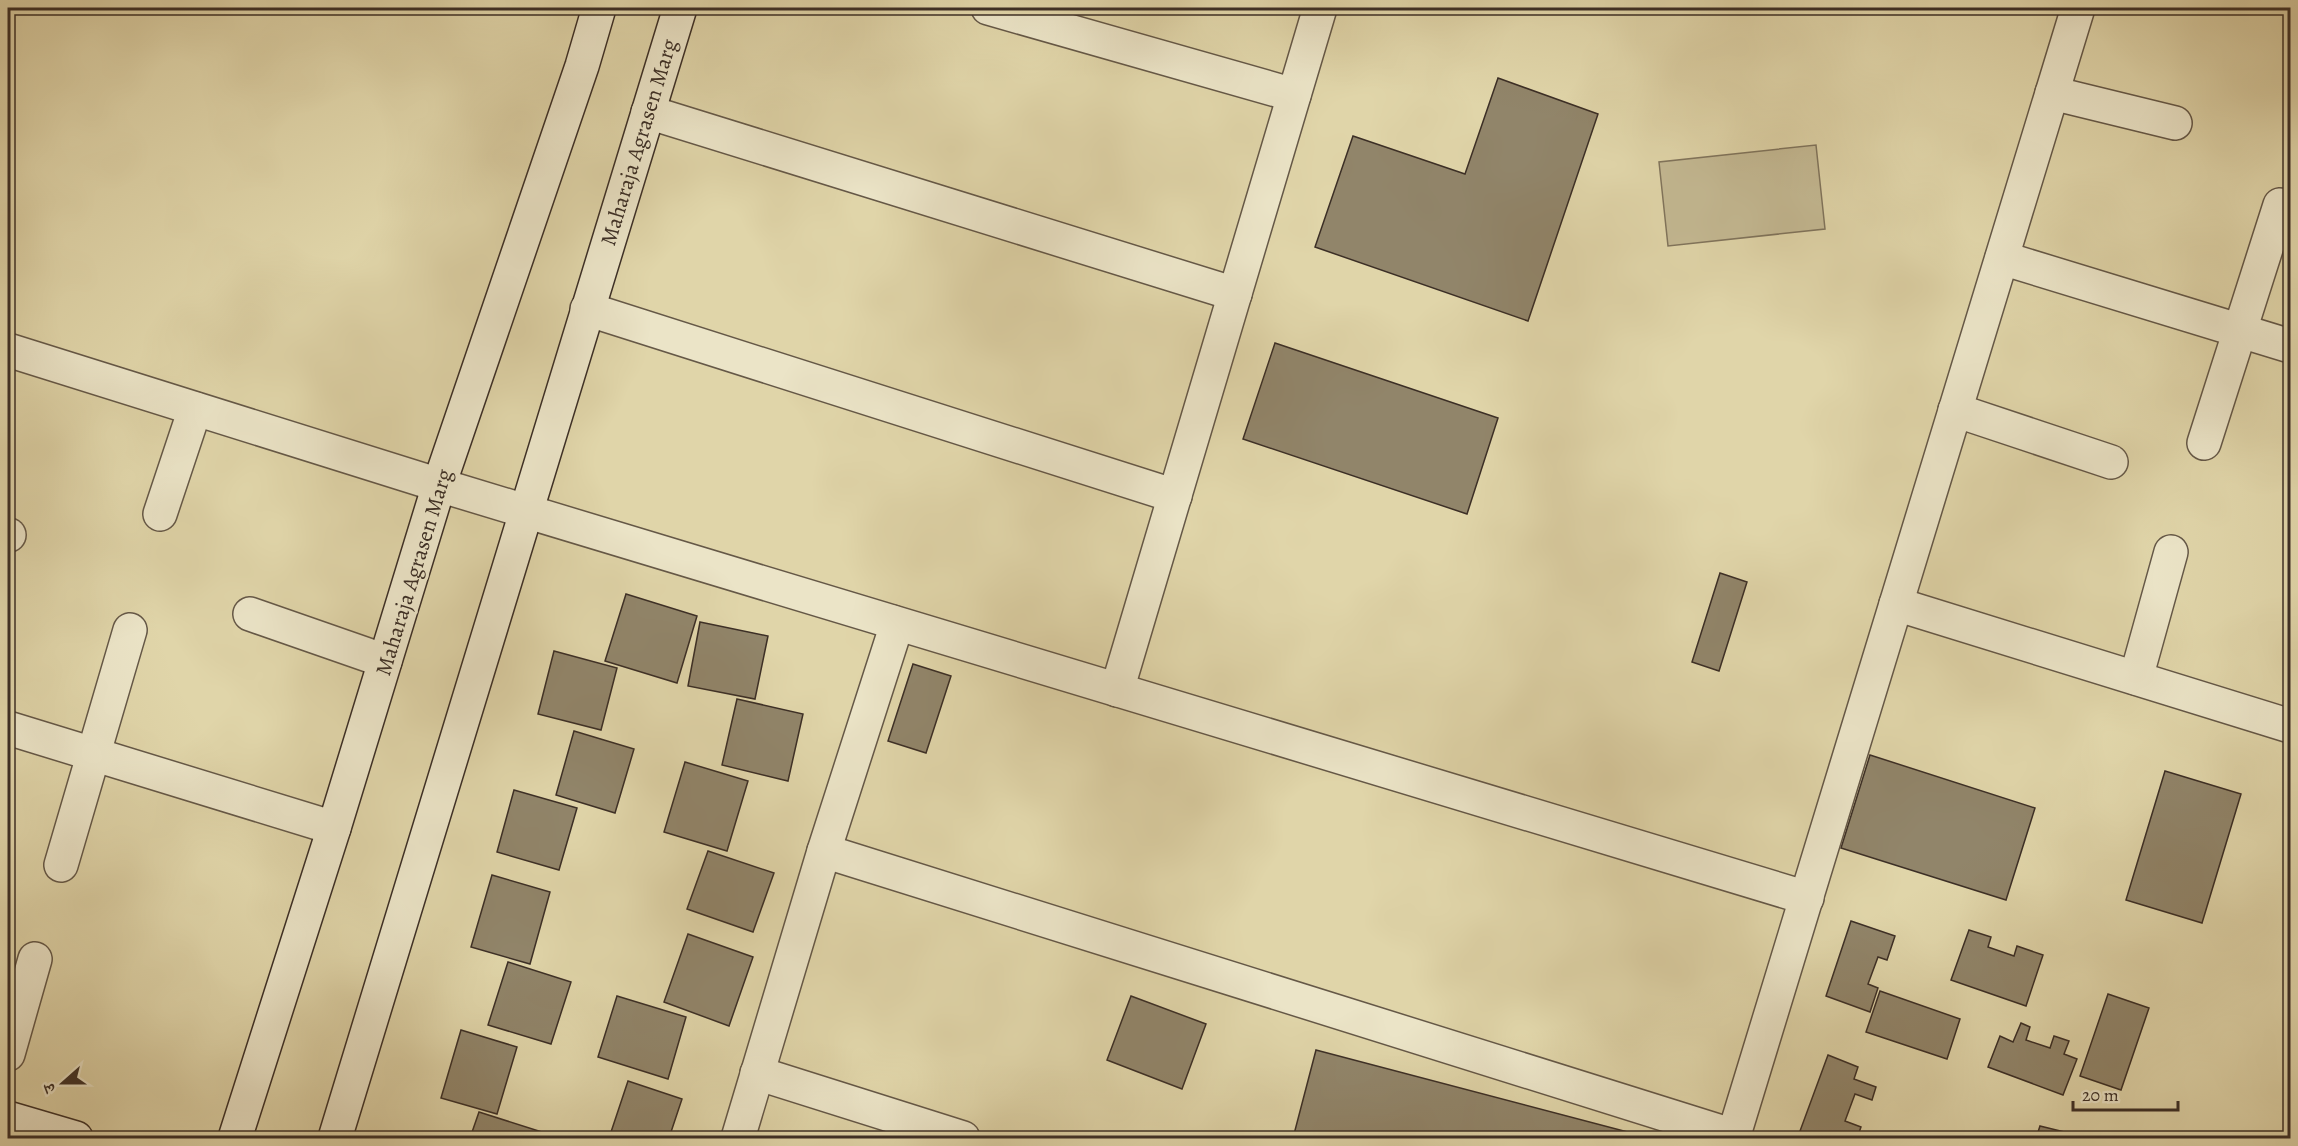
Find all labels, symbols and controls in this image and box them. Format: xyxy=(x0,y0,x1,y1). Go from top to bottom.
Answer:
street label: Maharaja Agrasen Marg xyxy=(593,35,685,249)
street label: Maharaja Agrasen Marg xyxy=(368,465,460,679)
north arrow xyxy=(33,1053,93,1113)
scale bar xyxy=(2073,1074,2178,1112)
text: उ xyxy=(38,1079,62,1097)
text: 20 m xyxy=(2082,1083,2119,1107)

